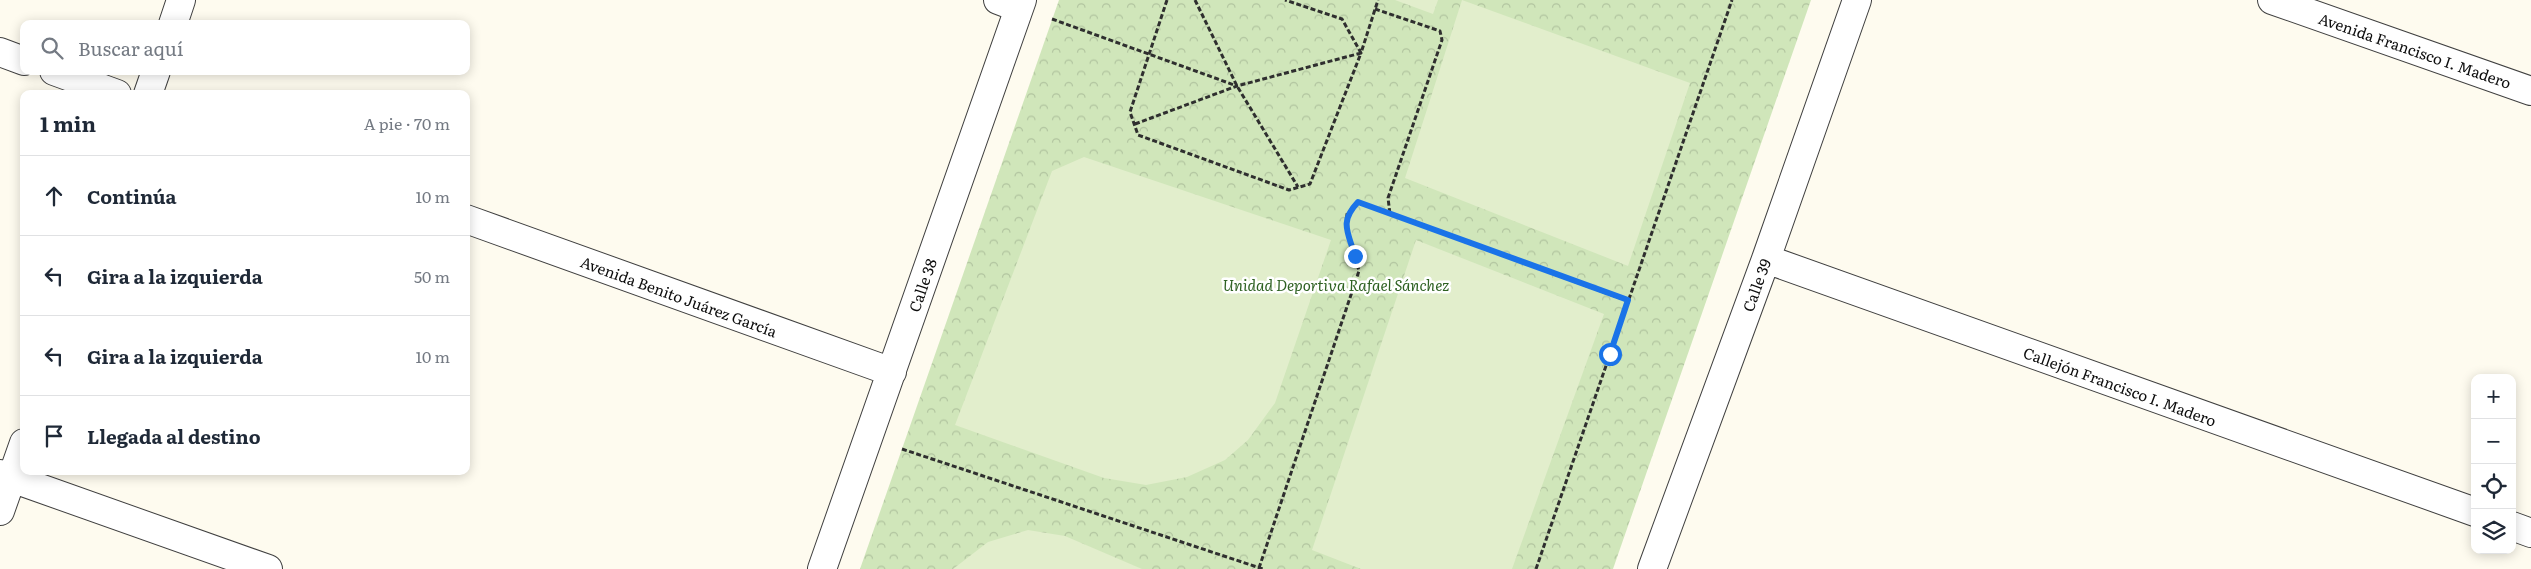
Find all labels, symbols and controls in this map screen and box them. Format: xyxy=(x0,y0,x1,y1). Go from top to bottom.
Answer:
street label: Avenida Francisco I. Madero xyxy=(2316,6,2515,94)
search box xyxy=(20,20,470,75)
icon: search xyxy=(38,34,66,62)
text: Buscar aquí xyxy=(78,34,183,62)
text: 1 min xyxy=(40,107,96,138)
text: A pie · 70 m xyxy=(364,111,450,135)
icon: ahead xyxy=(40,182,68,210)
text: Continúa xyxy=(87,182,177,210)
text: 10 m xyxy=(416,184,450,208)
route end xyxy=(1344,245,1367,268)
street label: Avenida Benito Juárez García xyxy=(577,250,781,343)
street label: Calle 38 xyxy=(902,255,942,315)
street label: Calle 39 xyxy=(1736,255,1776,315)
icon: left xyxy=(40,262,68,290)
text: Gira a la izquierda xyxy=(87,262,263,290)
text: 50 m xyxy=(414,264,450,288)
park label: Unidad Deportiva Rafael Sánchez xyxy=(1223,273,1449,296)
street label: Callejón Francisco I. Madero xyxy=(2020,340,2220,432)
icon: left xyxy=(40,342,68,370)
text: Gira a la izquierda xyxy=(87,342,263,370)
route start xyxy=(1599,343,1622,366)
text: 10 m xyxy=(416,344,450,368)
map controls xyxy=(2471,374,2516,554)
button: + xyxy=(2471,374,2516,419)
button: − xyxy=(2471,419,2516,464)
icon: arrive xyxy=(40,422,68,450)
text: Llegada al destino xyxy=(87,422,261,450)
button: locate xyxy=(2471,464,2516,509)
button: layers xyxy=(2471,509,2516,554)

